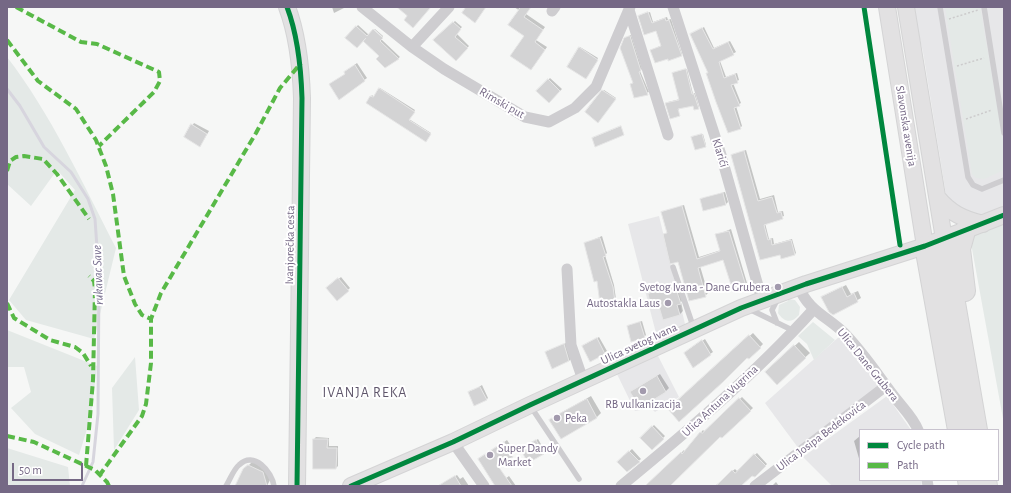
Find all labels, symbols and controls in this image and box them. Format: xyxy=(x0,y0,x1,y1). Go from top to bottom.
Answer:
street label: Rimski put xyxy=(477,84,527,122)
street label: Slavonska avenija xyxy=(893,85,919,167)
street label: Klarići xyxy=(709,137,731,169)
street label: Ivanjorečka cesta xyxy=(282,205,298,285)
water label: rukavac Save xyxy=(89,245,107,305)
place label: Svetog Ivana - Dane Grubera xyxy=(639,280,770,294)
marker: Svetog Ivana - Dane Grubera xyxy=(773,282,783,292)
place label: Autostakla Laus xyxy=(587,296,660,310)
marker: Autostakla Laus xyxy=(663,298,673,308)
street label: Ulica svetog Ivana xyxy=(599,320,679,368)
street label: Ulica Dane Grubera xyxy=(834,325,902,405)
street label: Ulica Antuna Vugrina xyxy=(679,362,761,440)
district label: IVANJA REKA xyxy=(323,385,407,401)
marker: RB vulkanizacija xyxy=(638,386,648,396)
place label: RB vulkanizacija xyxy=(605,397,681,411)
street label: Ulica Josipa Bedekovića xyxy=(773,398,869,474)
place label: Peka xyxy=(565,411,587,425)
marker: Peka xyxy=(552,413,562,423)
legend xyxy=(859,429,999,481)
text: Cycle path xyxy=(897,439,945,451)
place label: Super Dandy Market xyxy=(498,441,558,469)
marker: Super Dandy Market xyxy=(485,450,495,460)
scale bar xyxy=(14,455,85,481)
text: Path xyxy=(897,459,919,471)
text: 50 m xyxy=(19,464,42,476)

